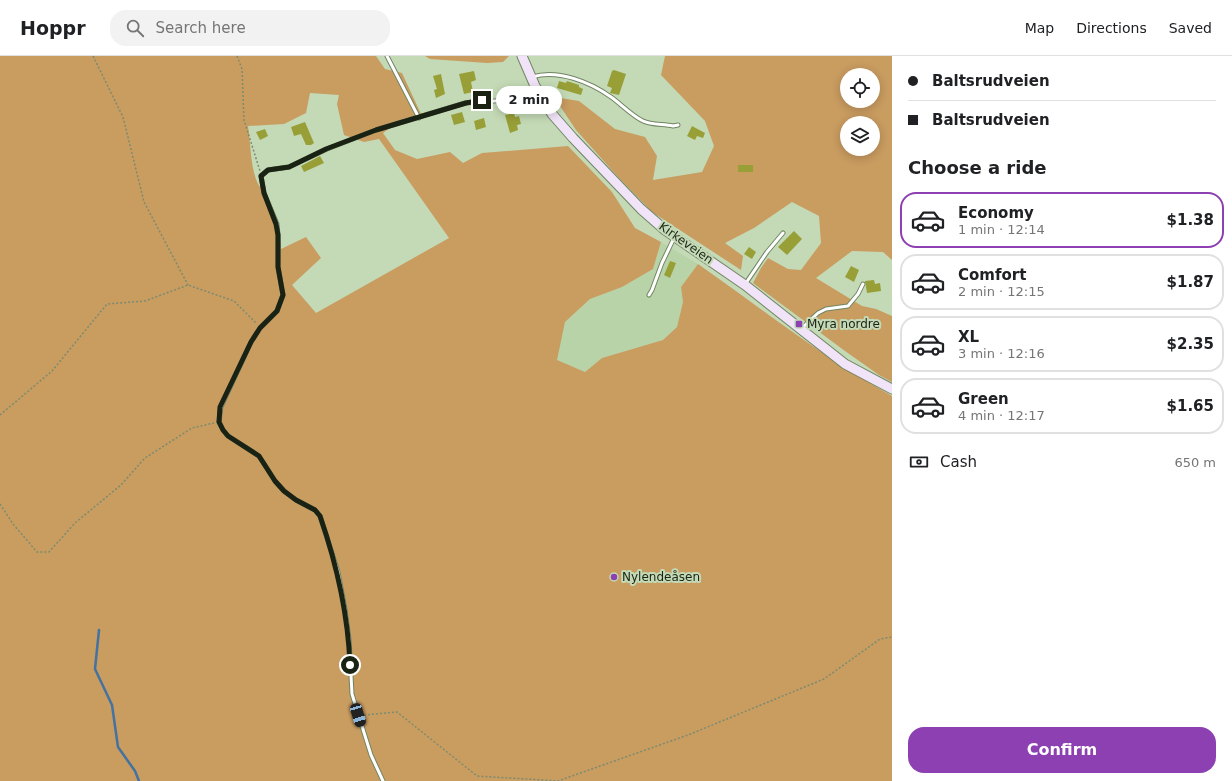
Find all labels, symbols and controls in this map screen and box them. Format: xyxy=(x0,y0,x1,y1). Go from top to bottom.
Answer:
search box xyxy=(110,10,390,46)
text: Hoppr xyxy=(20,17,86,39)
icon: search xyxy=(124,17,146,39)
text: Search here xyxy=(156,19,246,37)
text: Map xyxy=(1025,20,1054,36)
text: Directions xyxy=(1076,20,1147,36)
text: Saved xyxy=(1169,20,1212,36)
map controls xyxy=(840,68,880,156)
button: locate xyxy=(840,68,880,108)
text: Baltsrudveien xyxy=(932,72,1050,90)
callout: 2 min xyxy=(496,86,562,114)
route end xyxy=(473,91,491,109)
text: 2 min xyxy=(509,92,549,107)
text: Baltsrudveien xyxy=(932,111,1050,129)
button: layers xyxy=(840,116,880,156)
text: Choose a ride xyxy=(908,157,1047,178)
icon: car xyxy=(910,202,946,238)
text: Economy xyxy=(958,204,1034,222)
text: $1.38 xyxy=(1167,211,1214,229)
street label: Kirkeveien xyxy=(656,219,716,267)
text: 1 min · 12:14 xyxy=(958,222,1045,237)
icon: car xyxy=(910,264,946,300)
text: Comfort xyxy=(958,266,1026,284)
text: $1.87 xyxy=(1167,273,1214,291)
text: 2 min · 12:15 xyxy=(958,284,1045,299)
place label: Myra nordre xyxy=(807,317,880,331)
marker: Myra nordre xyxy=(794,319,804,329)
icon: car xyxy=(910,326,946,362)
text: XL xyxy=(958,328,979,346)
text: $2.35 xyxy=(1167,335,1214,353)
text: 3 min · 12:16 xyxy=(958,346,1045,361)
icon: car xyxy=(910,388,946,424)
text: Green xyxy=(958,390,1009,408)
text: $1.65 xyxy=(1167,397,1214,415)
text: 4 min · 12:17 xyxy=(958,408,1045,423)
icon: cash xyxy=(908,451,930,473)
text: Cash xyxy=(940,453,977,471)
text: 650 m xyxy=(1174,455,1216,470)
place label: Nylendeåsen xyxy=(622,570,700,584)
marker: Nylendeåsen xyxy=(609,572,619,582)
route start xyxy=(341,656,359,674)
car xyxy=(349,702,367,728)
button: Confirm xyxy=(908,727,1216,773)

